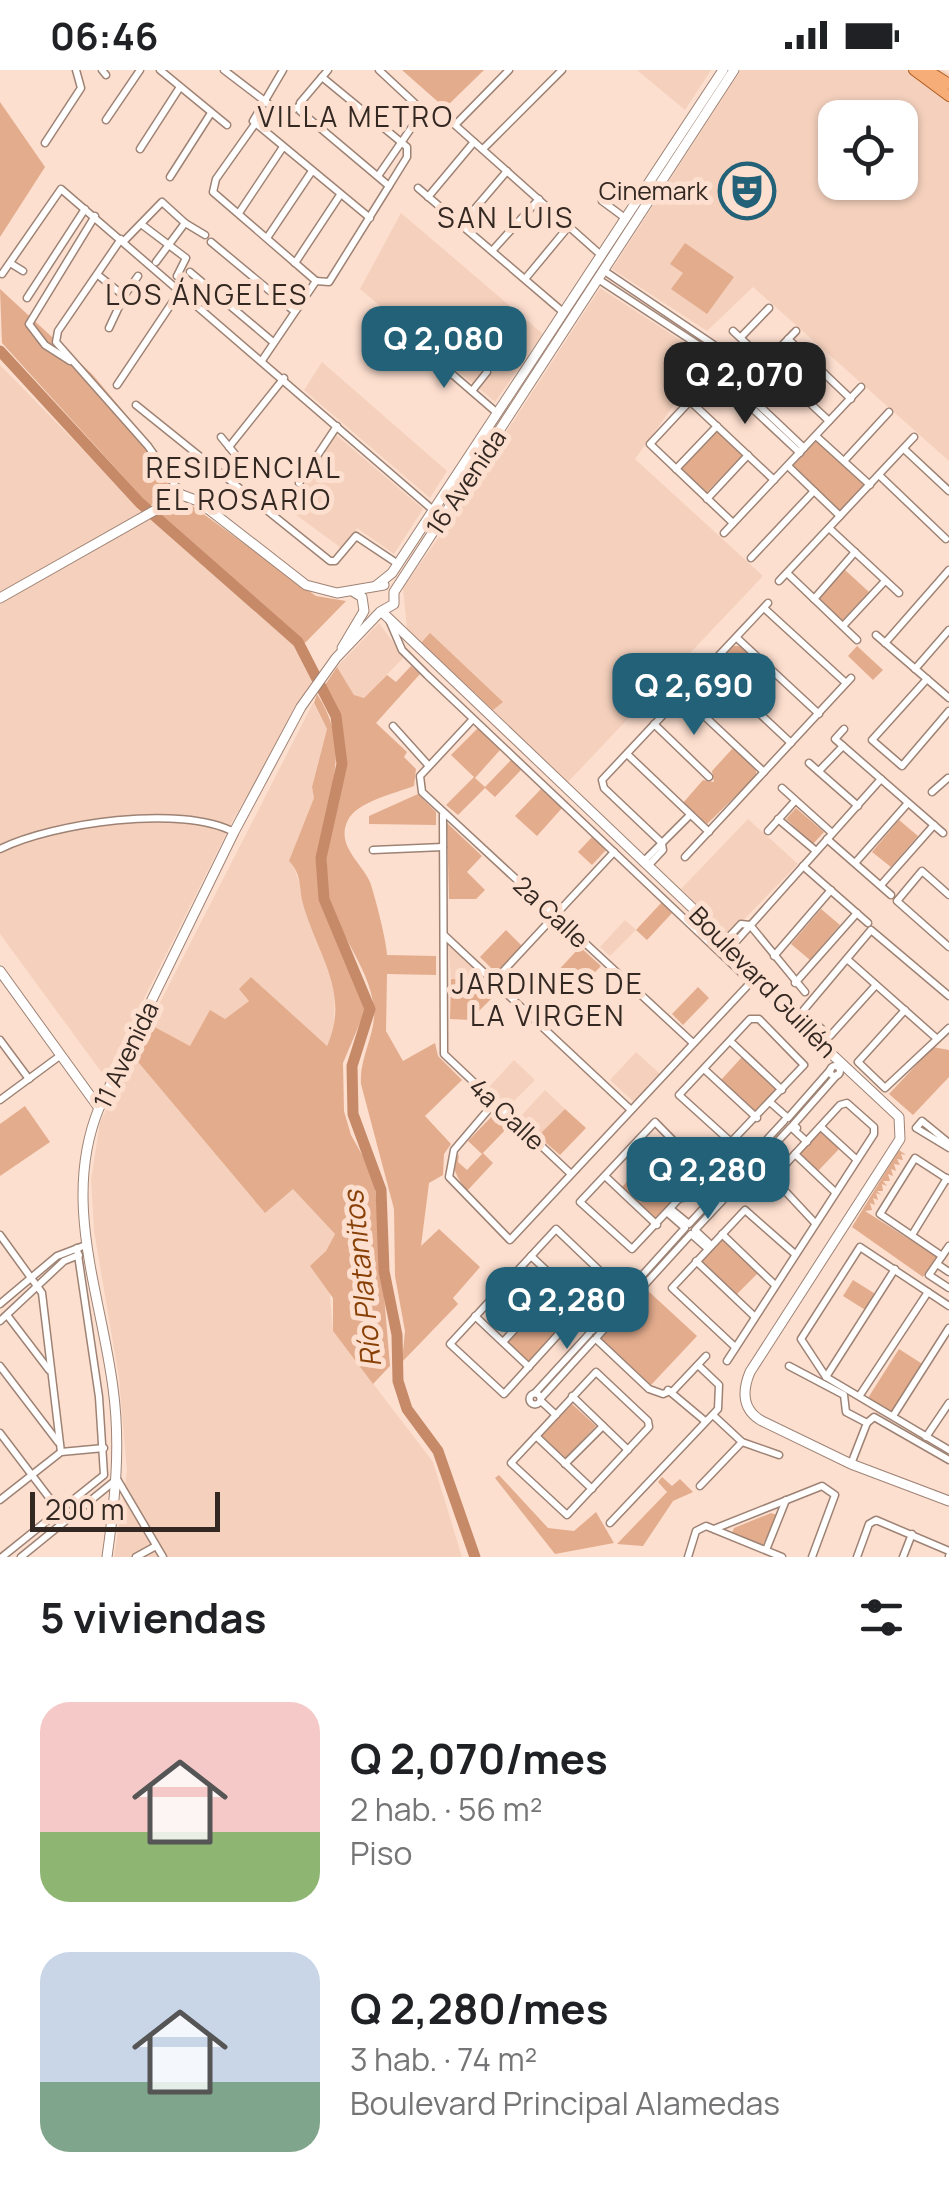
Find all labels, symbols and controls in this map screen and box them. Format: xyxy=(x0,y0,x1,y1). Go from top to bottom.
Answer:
text: 06:46 xyxy=(50,9,158,61)
district label: VILLA METRO xyxy=(258,97,454,135)
map controls xyxy=(818,100,918,200)
button: locate xyxy=(818,100,918,200)
theatre icon: Cinemark xyxy=(717,161,777,221)
place label: Cinemark xyxy=(599,173,709,208)
district label: SAN LUIS xyxy=(437,198,575,236)
district label: LOS ÁNGELES xyxy=(105,275,309,313)
pin: Q 2,080 xyxy=(352,306,536,391)
text: Q 2,080 xyxy=(384,316,504,360)
pin: Q 2,070 xyxy=(653,342,837,427)
text: Q 2,070 xyxy=(686,352,804,396)
street label: 16 Avenida xyxy=(417,422,514,542)
district label: RESIDENCIAL EL ROSARIO xyxy=(146,448,342,518)
pin: Q 2,690 xyxy=(602,653,786,738)
text: Q 2,690 xyxy=(634,663,754,707)
street label: 2a Calle xyxy=(506,868,597,956)
street label: Boulevard Guillén xyxy=(682,898,845,1065)
district label: JARDINES DE LA VIRGEN xyxy=(452,964,644,1034)
street label: 11 Avenida xyxy=(85,995,167,1114)
street label: 4a Calle xyxy=(462,1070,553,1158)
pin: Q 2,280 xyxy=(616,1137,800,1222)
text: Q 2,280 xyxy=(649,1147,767,1191)
water label: Río Platanitos xyxy=(333,1187,389,1369)
pin: Q 2,280 xyxy=(475,1267,659,1352)
text: Q 2,280 xyxy=(508,1277,626,1321)
scale bar xyxy=(30,1487,220,1532)
text: 200 m xyxy=(45,1490,124,1528)
text: 5 viviendas xyxy=(40,1588,266,1646)
icon: filters xyxy=(854,1590,909,1645)
text: Q 2,070/mes xyxy=(350,1729,608,1787)
icon: home xyxy=(120,1742,240,1862)
text: 2 hab. · 56 m² xyxy=(350,1787,543,1831)
text: Piso xyxy=(350,1831,413,1875)
text: Q 2,280/mes xyxy=(350,1979,608,2037)
icon: home xyxy=(120,1992,240,2112)
text: 3 hab. · 74 m² xyxy=(350,2037,537,2081)
text: Boulevard Principal Alamedas xyxy=(350,2081,780,2125)

